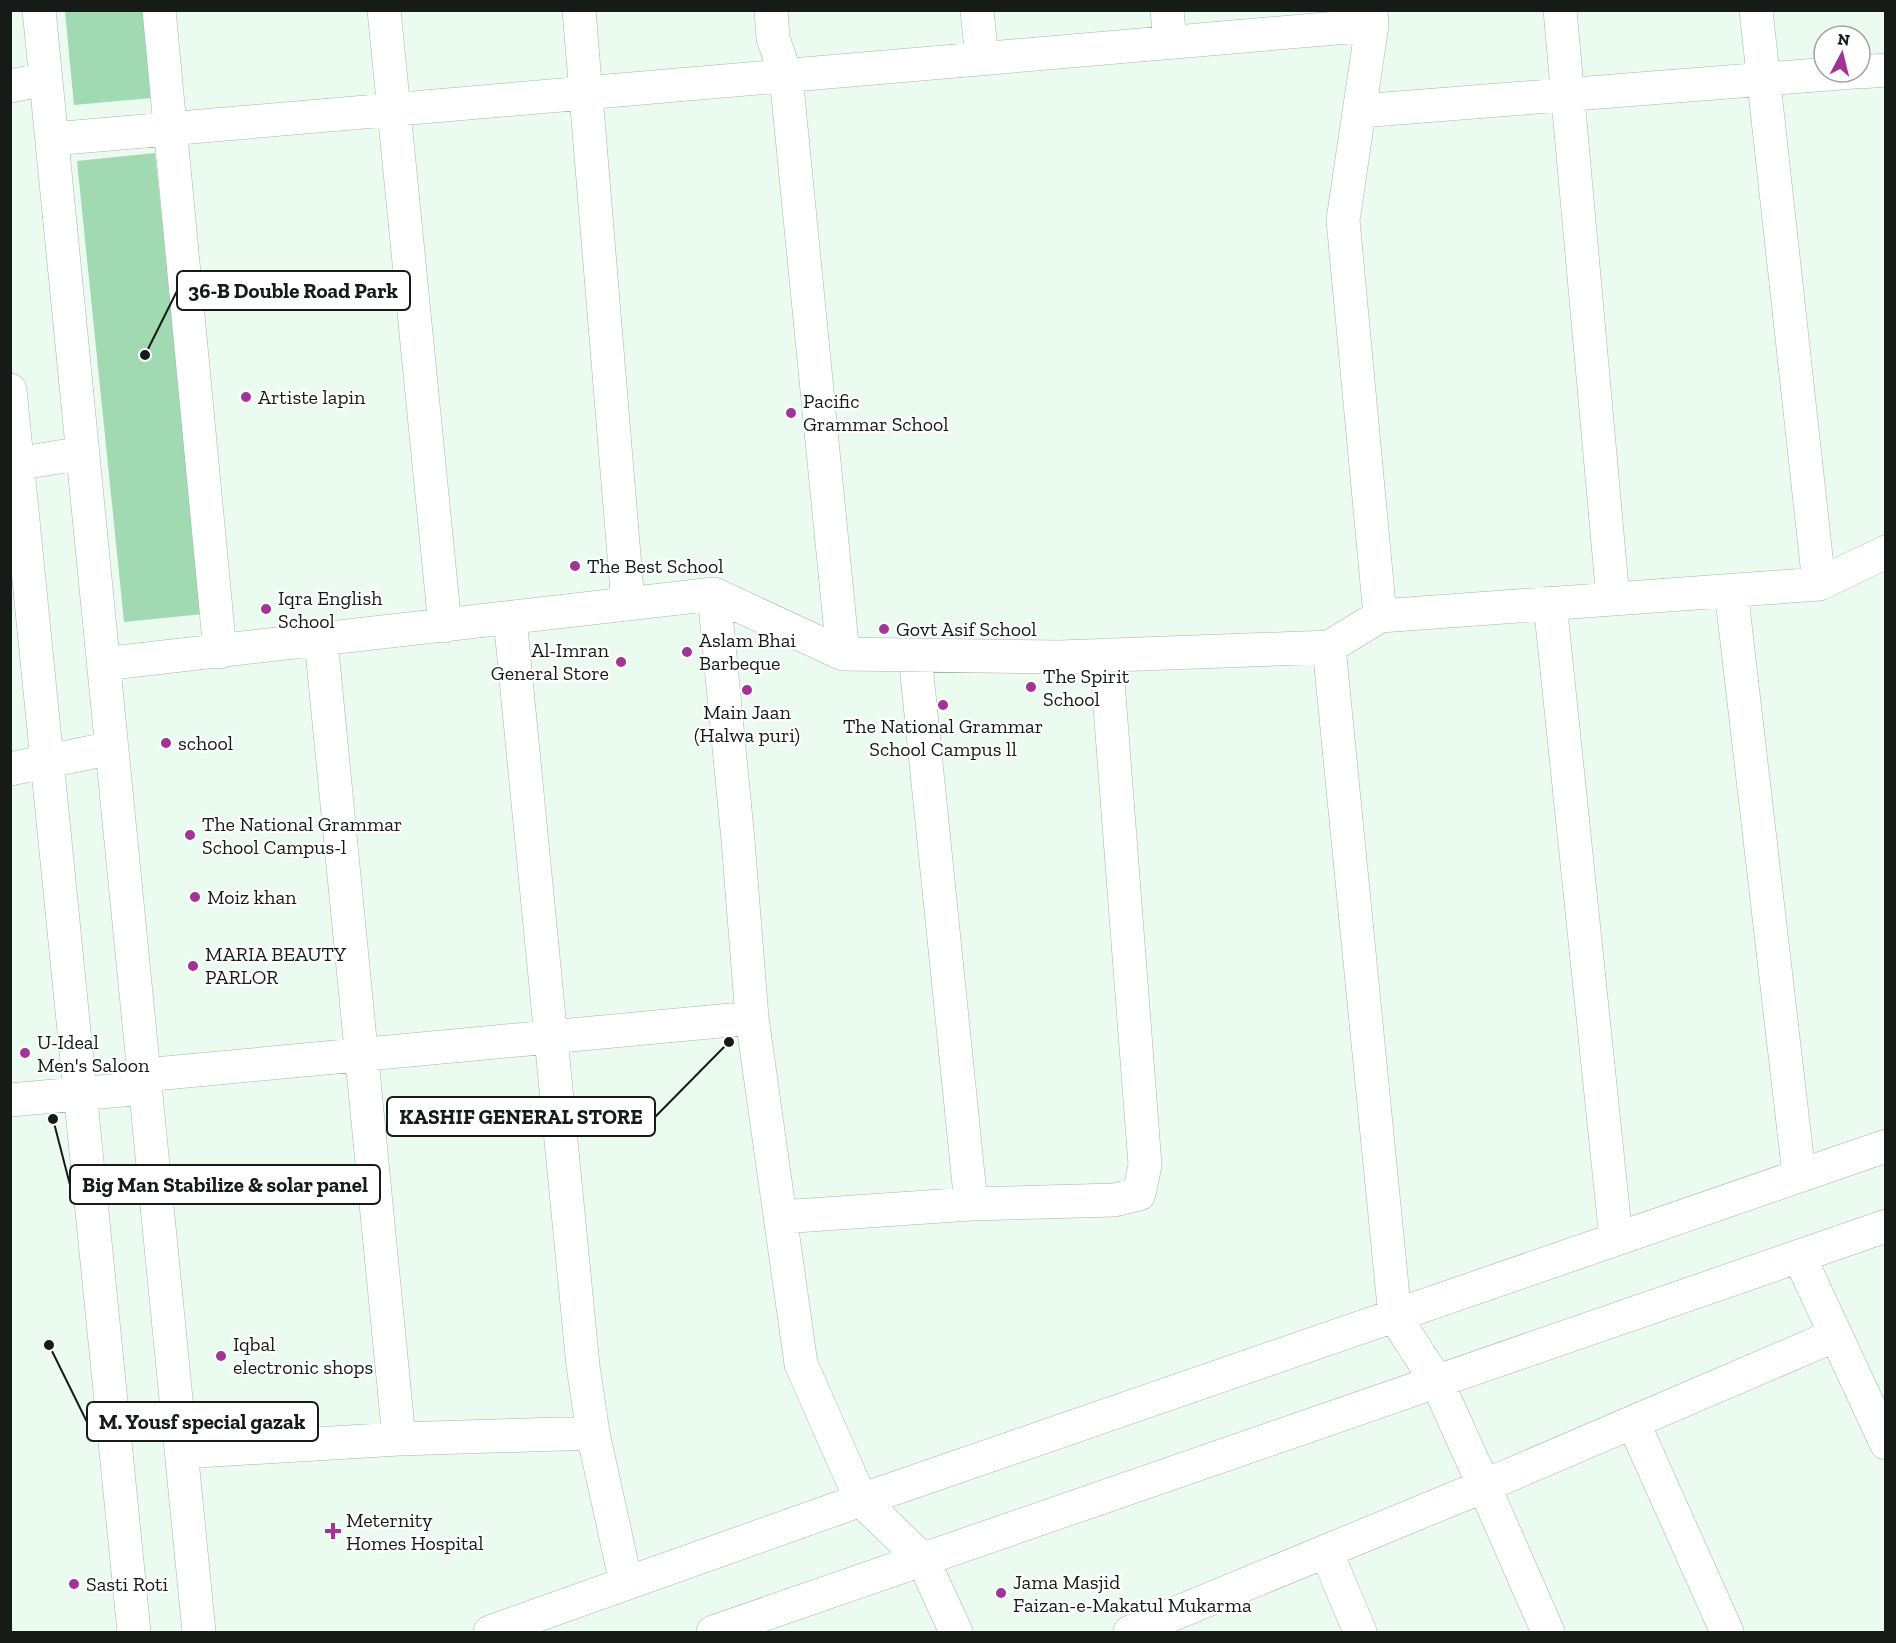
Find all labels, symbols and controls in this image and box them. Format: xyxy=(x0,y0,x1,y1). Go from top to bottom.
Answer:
north arrow xyxy=(1812,24,1872,84)
text: N xyxy=(1837,29,1851,50)
callout: 36-B Double Road Park xyxy=(177,271,410,310)
text: 36-B Double Road Park xyxy=(188,278,398,303)
place label: Artiste lapin xyxy=(258,385,366,409)
place label: Pacific Grammar School xyxy=(803,389,949,436)
marker: Artiste lapin xyxy=(239,390,253,404)
marker: Pacific Grammar School xyxy=(784,406,798,420)
place label: The Best School xyxy=(587,554,724,578)
marker: The Best School xyxy=(568,559,582,573)
place label: Iqra English School xyxy=(278,586,383,633)
marker: Iqra English School xyxy=(259,602,273,616)
place label: Govt Asif School xyxy=(896,617,1036,641)
marker: Govt Asif School xyxy=(877,622,891,636)
place label: Aslam Bhai Barbeque xyxy=(699,628,796,675)
place label: Al-Imran General Store xyxy=(491,638,610,685)
marker: Aslam Bhai Barbeque xyxy=(680,645,694,659)
marker: Al-Imran General Store xyxy=(614,655,628,669)
place label: The Spirit School xyxy=(1043,664,1130,711)
marker: The Spirit School xyxy=(1024,680,1038,694)
marker: Main Jaan (Halwa puri) xyxy=(740,683,754,697)
marker: The National Grammar School Campus ll xyxy=(936,698,950,712)
place label: Main Jaan (Halwa puri) xyxy=(694,700,800,747)
place label: The National Grammar School Campus ll xyxy=(843,714,1043,761)
place label: school xyxy=(178,731,233,755)
marker: school xyxy=(159,736,173,750)
place label: The National Grammar School Campus-l xyxy=(202,812,402,859)
marker: The National Grammar School Campus-l xyxy=(183,828,197,842)
place label: Moiz khan xyxy=(207,885,297,909)
marker: Moiz khan xyxy=(188,890,202,904)
place label: MARIA BEAUTY PARLOR xyxy=(205,942,347,989)
marker: MARIA BEAUTY PARLOR xyxy=(186,959,200,973)
place label: U-Ideal Men's Saloon xyxy=(37,1030,150,1077)
marker: U-Ideal Men's Saloon xyxy=(18,1046,32,1060)
callout: KASHIF GENERAL STORE xyxy=(387,1097,655,1136)
text: KASHIF GENERAL STORE xyxy=(399,1104,643,1129)
callout: Big Man Stabilize & solar panel xyxy=(70,1165,380,1204)
text: Big Man Stabilize & solar panel xyxy=(82,1172,368,1197)
place label: Iqbal electronic shops xyxy=(233,1332,373,1379)
marker: Iqbal electronic shops xyxy=(214,1349,228,1363)
callout: M. Yousf special gazak xyxy=(87,1402,318,1441)
text: M. Yousf special gazak xyxy=(99,1409,306,1434)
place label: Meternity Homes Hospital xyxy=(346,1508,484,1555)
marker: Meternity Homes Hospital xyxy=(324,1522,342,1540)
place label: Jama Masjid Faizan-e-Makatul Mukarma xyxy=(1013,1570,1252,1617)
place label: Sasti Roti xyxy=(86,1572,168,1596)
marker: Sasti Roti xyxy=(67,1577,81,1591)
marker: Jama Masjid Faizan-e-Makatul Mukarma xyxy=(994,1586,1008,1600)

